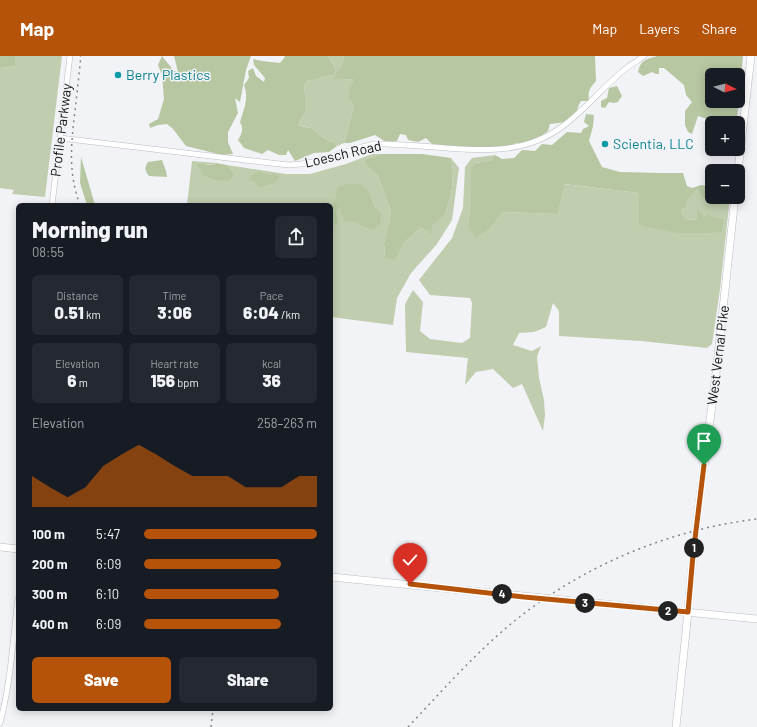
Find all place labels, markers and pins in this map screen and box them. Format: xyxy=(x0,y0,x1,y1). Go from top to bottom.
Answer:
place label: Berry Plastics xyxy=(126,66,210,83)
marker: Berry Plastics xyxy=(113,70,123,80)
place label: Scientia, LLC xyxy=(613,135,694,152)
marker: Scientia, LLC xyxy=(600,139,610,149)
pin xyxy=(687,424,721,465)
pin: 1 xyxy=(684,538,704,558)
pin xyxy=(393,543,427,584)
pin: 4 xyxy=(492,584,512,604)
pin: 3 xyxy=(575,593,595,613)
pin: 2 xyxy=(658,601,678,621)

